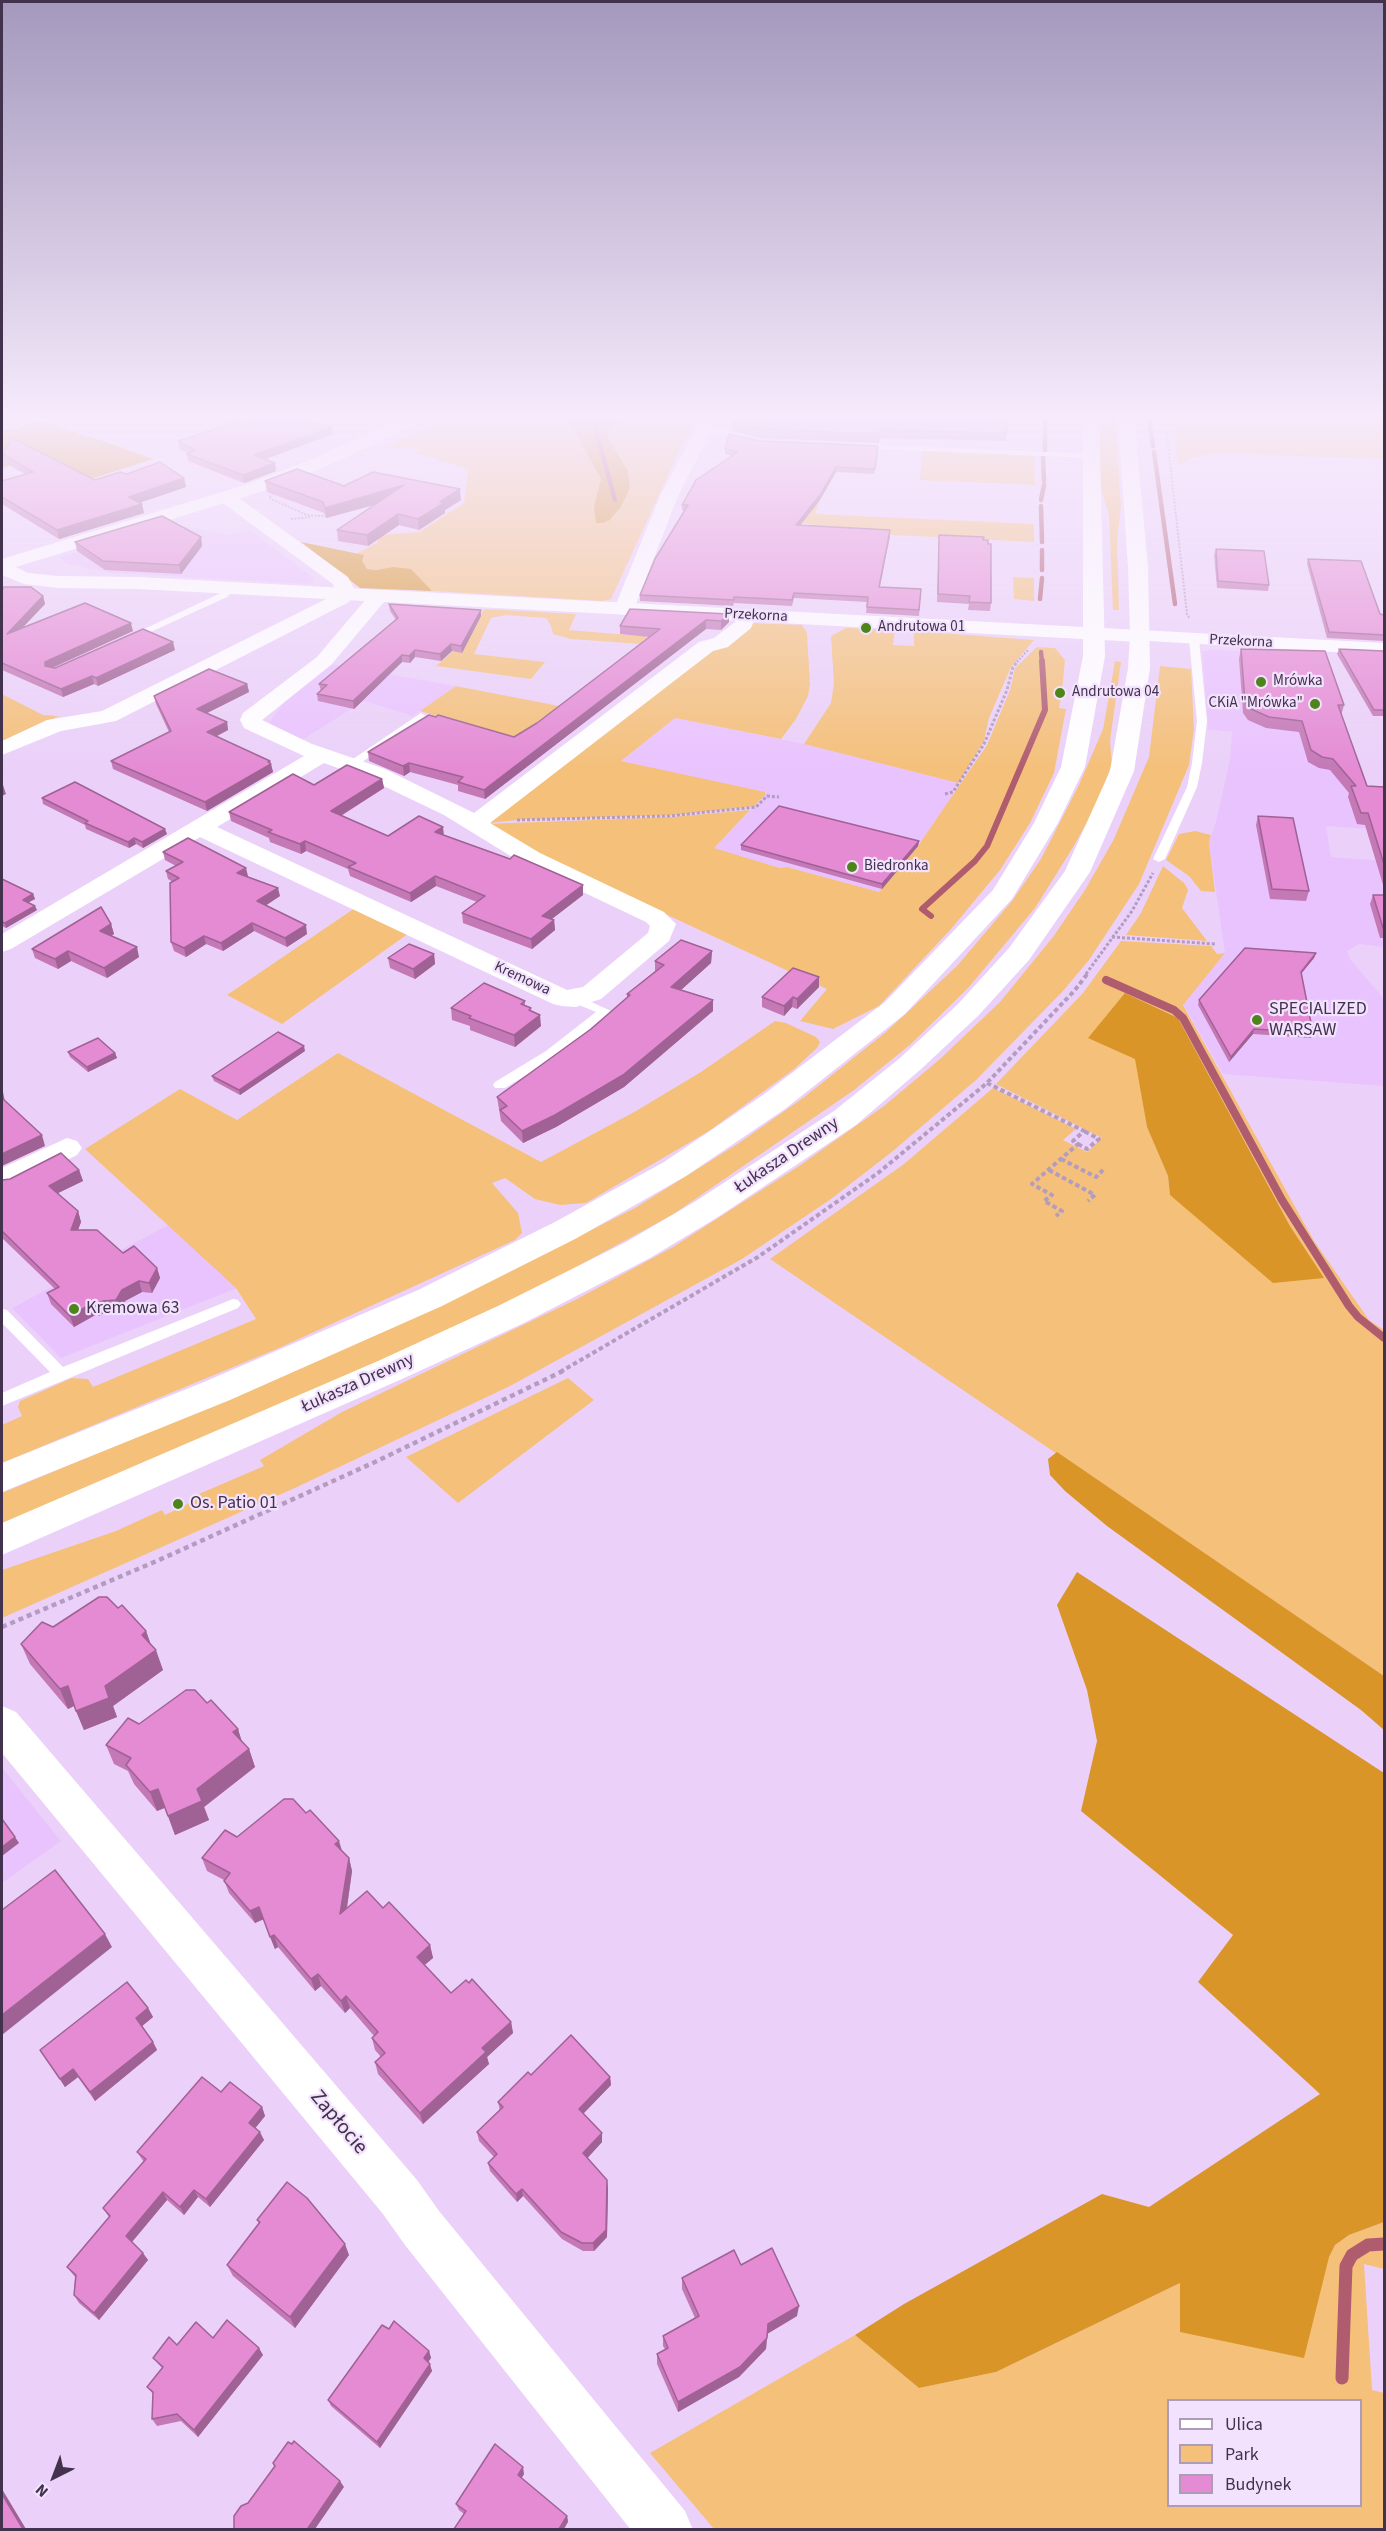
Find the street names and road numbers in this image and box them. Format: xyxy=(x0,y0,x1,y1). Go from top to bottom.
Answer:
street label: Przekorna xyxy=(724,605,788,627)
street label: Przekorna xyxy=(1209,631,1273,653)
street label: Kremowa xyxy=(491,958,553,1000)
street label: Łukasza Drewny xyxy=(731,1113,843,1199)
street label: Łukasza Drewny xyxy=(298,1349,418,1419)
street label: Zapłocie xyxy=(304,2086,372,2160)

